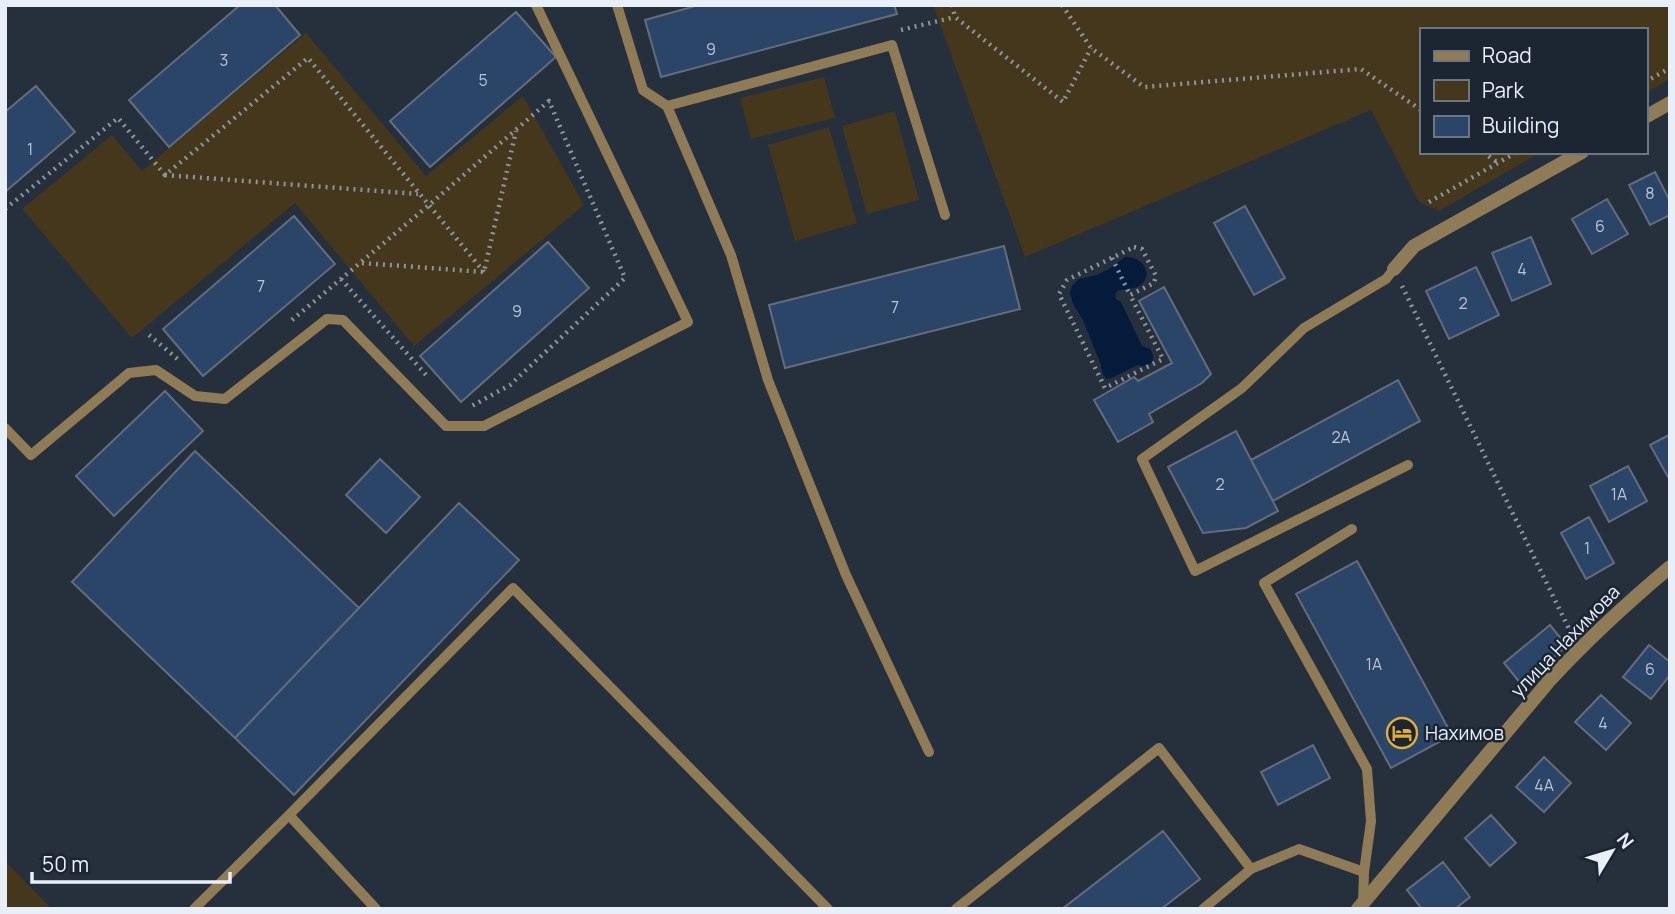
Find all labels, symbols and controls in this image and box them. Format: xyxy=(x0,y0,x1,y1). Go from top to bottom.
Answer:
legend xyxy=(1420,28,1647,154)
house number: 9 xyxy=(706,38,716,60)
text: Road xyxy=(1482,41,1532,69)
house number: 3 xyxy=(220,49,228,71)
house number: 5 xyxy=(478,69,488,91)
text: Park xyxy=(1482,76,1524,104)
text: Building xyxy=(1482,111,1559,139)
house number: 1 xyxy=(27,138,33,160)
house number: 8 xyxy=(1645,182,1655,204)
house number: 6 xyxy=(1595,215,1605,237)
house number: 4 xyxy=(1517,258,1527,280)
house number: 7 xyxy=(257,275,265,297)
house number: 2 xyxy=(1458,292,1468,314)
house number: 7 xyxy=(891,296,899,318)
house number: 9 xyxy=(512,300,522,322)
house number: 2А xyxy=(1332,426,1350,448)
house number: 2 xyxy=(1215,473,1225,495)
house number: 1А xyxy=(1611,483,1627,505)
house number: 1 xyxy=(1584,537,1590,559)
street label: улица Нахимова xyxy=(1505,579,1625,703)
house number: 1А xyxy=(1366,653,1382,675)
house number: 6 xyxy=(1645,658,1655,680)
house number: 4 xyxy=(1598,712,1608,734)
hotel icon: Нахимов xyxy=(1385,716,1419,750)
place label: Нахимов xyxy=(1425,720,1504,746)
house number: 4А xyxy=(1534,774,1554,796)
north arrow xyxy=(1577,816,1647,886)
text: N xyxy=(1611,827,1640,854)
scale bar xyxy=(32,841,229,885)
text: 50 m xyxy=(42,850,89,878)

